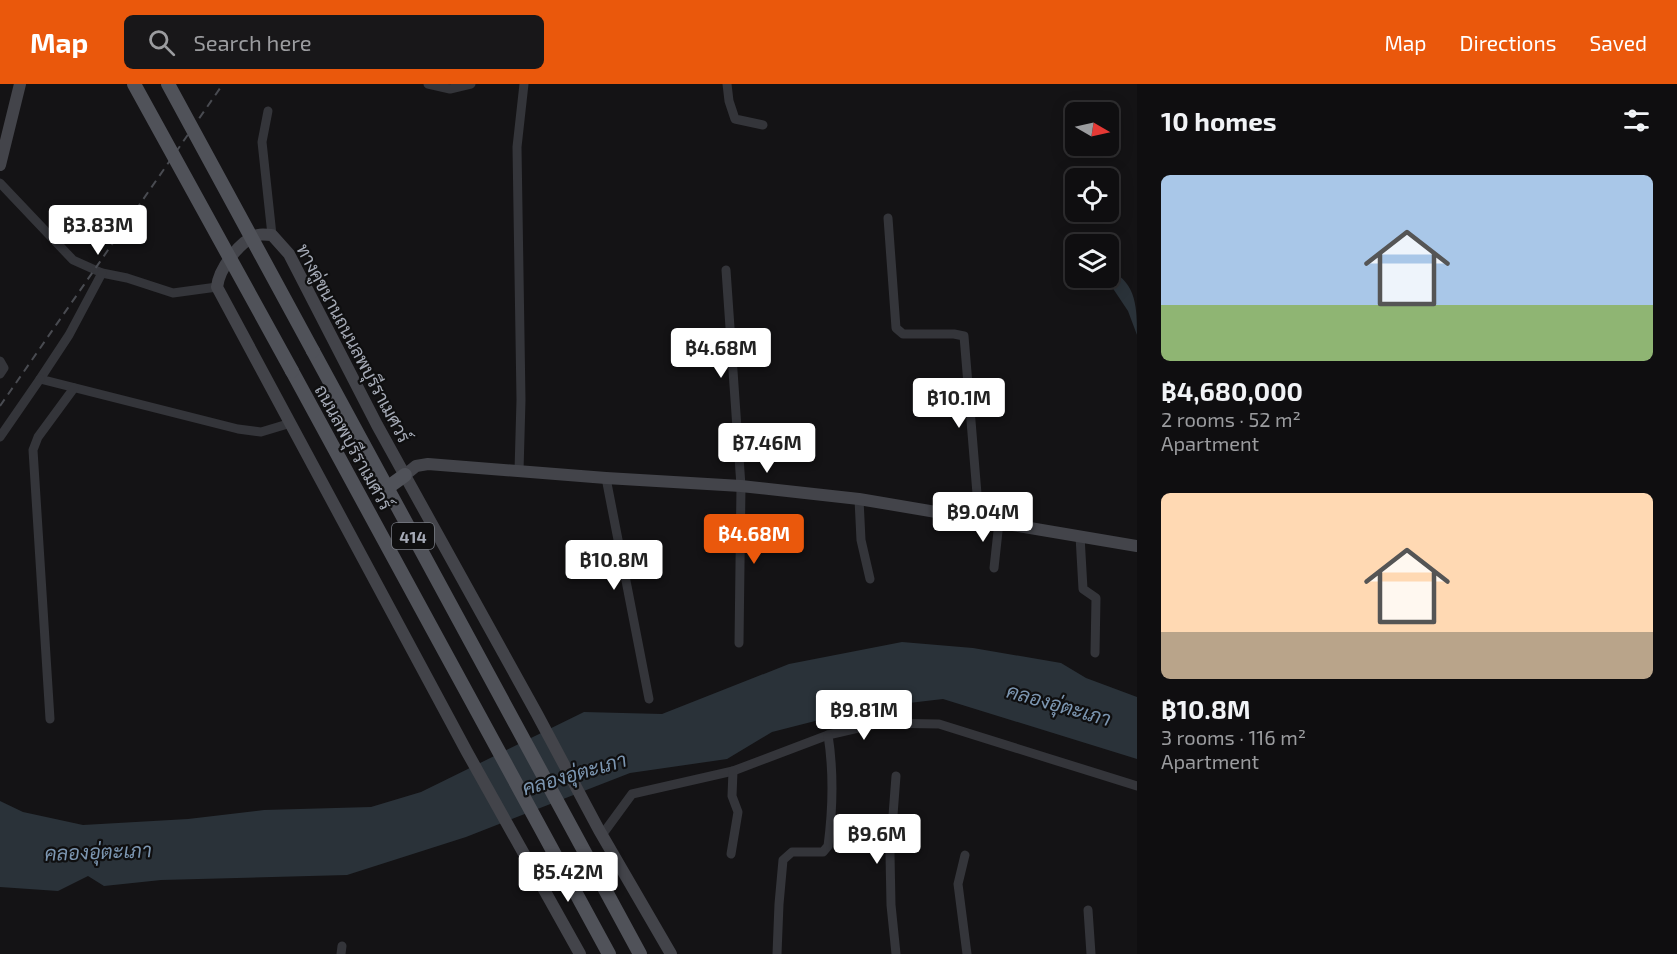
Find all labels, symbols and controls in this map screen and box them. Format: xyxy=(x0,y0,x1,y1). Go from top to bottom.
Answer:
search box xyxy=(124,15,544,69)
text: Map xyxy=(30,25,88,59)
icon: search xyxy=(145,26,178,59)
text: Search here xyxy=(193,29,312,55)
text: Map xyxy=(1384,30,1427,55)
text: Directions xyxy=(1460,30,1556,55)
text: Saved xyxy=(1589,30,1647,55)
north arrow xyxy=(1065,102,1119,156)
map controls xyxy=(1065,102,1119,288)
icon: filters xyxy=(1620,104,1653,137)
text: 10 homes xyxy=(1161,105,1277,136)
button: locate xyxy=(1065,168,1119,222)
pin: ฿3.83M xyxy=(49,205,147,256)
text: ฿3.83M xyxy=(63,212,133,236)
icon: home xyxy=(1353,214,1461,322)
button: layers xyxy=(1065,234,1119,288)
street label: ทางคู่ขนานถนนลพบุรีราเมศวร์ xyxy=(292,240,416,446)
pin: ฿4.68M xyxy=(672,328,770,379)
text: ฿4.68M xyxy=(685,335,757,359)
text: ฿4,680,000 xyxy=(1161,375,1303,406)
pin: ฿10.1M xyxy=(910,378,1008,429)
street label: ถนนลพบุรีราเมศวร์ xyxy=(311,381,397,513)
text: ฿10.1M xyxy=(927,385,991,409)
text: 2 rooms · 52 m² xyxy=(1161,407,1301,431)
pin: ฿7.46M xyxy=(718,423,816,474)
text: ฿7.46M xyxy=(732,430,802,454)
text: Apartment xyxy=(1161,431,1259,455)
pin: ฿9.04M xyxy=(934,492,1032,543)
text: ฿9.04M xyxy=(947,499,1019,523)
pin: ฿4.68M xyxy=(705,514,803,565)
text: ฿4.68M xyxy=(718,521,790,545)
road number: 414 xyxy=(392,523,434,549)
icon: home xyxy=(1353,532,1461,640)
pin: ฿10.8M xyxy=(565,540,663,591)
text: ฿10.8M xyxy=(580,547,648,571)
water label: คลองอุ่ตะเภา xyxy=(1003,678,1114,733)
pin: ฿9.81M xyxy=(815,690,913,741)
text: ฿10.8M xyxy=(1161,693,1251,724)
text: ฿9.81M xyxy=(830,697,898,721)
text: 3 rooms · 116 m² xyxy=(1161,725,1306,749)
water label: คลองอุ่ตะเภา xyxy=(519,747,630,802)
text: Apartment xyxy=(1161,749,1259,773)
pin: ฿9.6M xyxy=(835,814,919,865)
text: ฿9.6M xyxy=(848,821,906,845)
water label: คลองอุ่ตะเภา xyxy=(44,837,152,868)
pin: ฿5.42M xyxy=(519,852,617,903)
text: ฿5.42M xyxy=(533,859,603,883)

